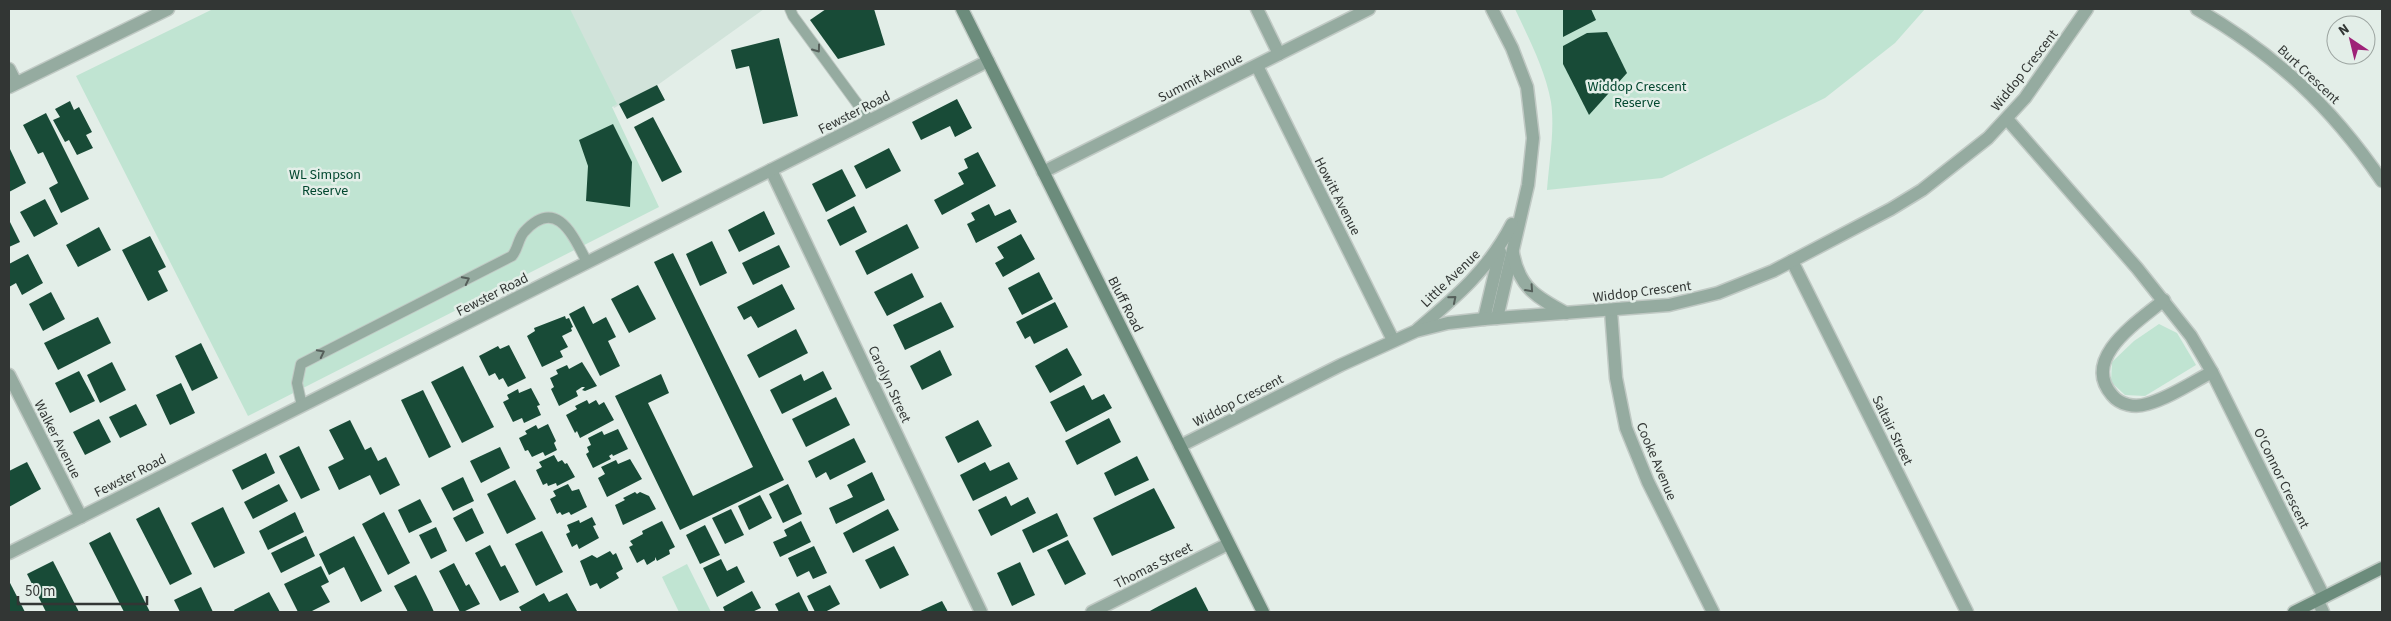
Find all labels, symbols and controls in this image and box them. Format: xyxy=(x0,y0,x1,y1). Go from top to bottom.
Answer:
north arrow xyxy=(2326,15,2376,65)
text: N xyxy=(2335,19,2354,41)
street label: Widdop Crescent xyxy=(1986,25,2063,116)
street label: Burt Crescent xyxy=(2273,40,2344,109)
one-way arrow xyxy=(811,43,820,53)
street label: Summit Avenue xyxy=(1155,48,1246,108)
park label: Widdop Crescent Reserve xyxy=(1587,77,1687,113)
street label: Fewster Road xyxy=(815,86,894,140)
street label: Howitt Avenue xyxy=(1309,154,1365,239)
park label: WL Simpson Reserve xyxy=(289,165,361,201)
street label: Little Avenue xyxy=(1416,245,1485,312)
street label: Fewster Road xyxy=(453,268,532,322)
street label: Bluff Road xyxy=(1103,273,1148,336)
one-way arrow xyxy=(461,275,470,286)
street label: Widdop Crescent xyxy=(1592,276,1693,308)
one-way arrow xyxy=(1524,284,1533,293)
one-way arrow xyxy=(1447,297,1456,305)
street label: Carolyn Street xyxy=(862,343,916,427)
one-way arrow xyxy=(316,349,325,359)
street label: Widdop Crescent xyxy=(1190,369,1287,432)
street label: Saltair Street xyxy=(1867,392,1918,469)
street label: Walker Avenue xyxy=(29,397,86,482)
street label: Cooke Avenue xyxy=(1631,419,1681,503)
street label: O'Connor Crescent xyxy=(2248,425,2314,532)
street label: Fewster Road xyxy=(91,449,170,503)
street label: Thomas Street xyxy=(1111,538,1196,594)
scale bar xyxy=(18,574,146,606)
text: 50 m xyxy=(25,581,55,602)

